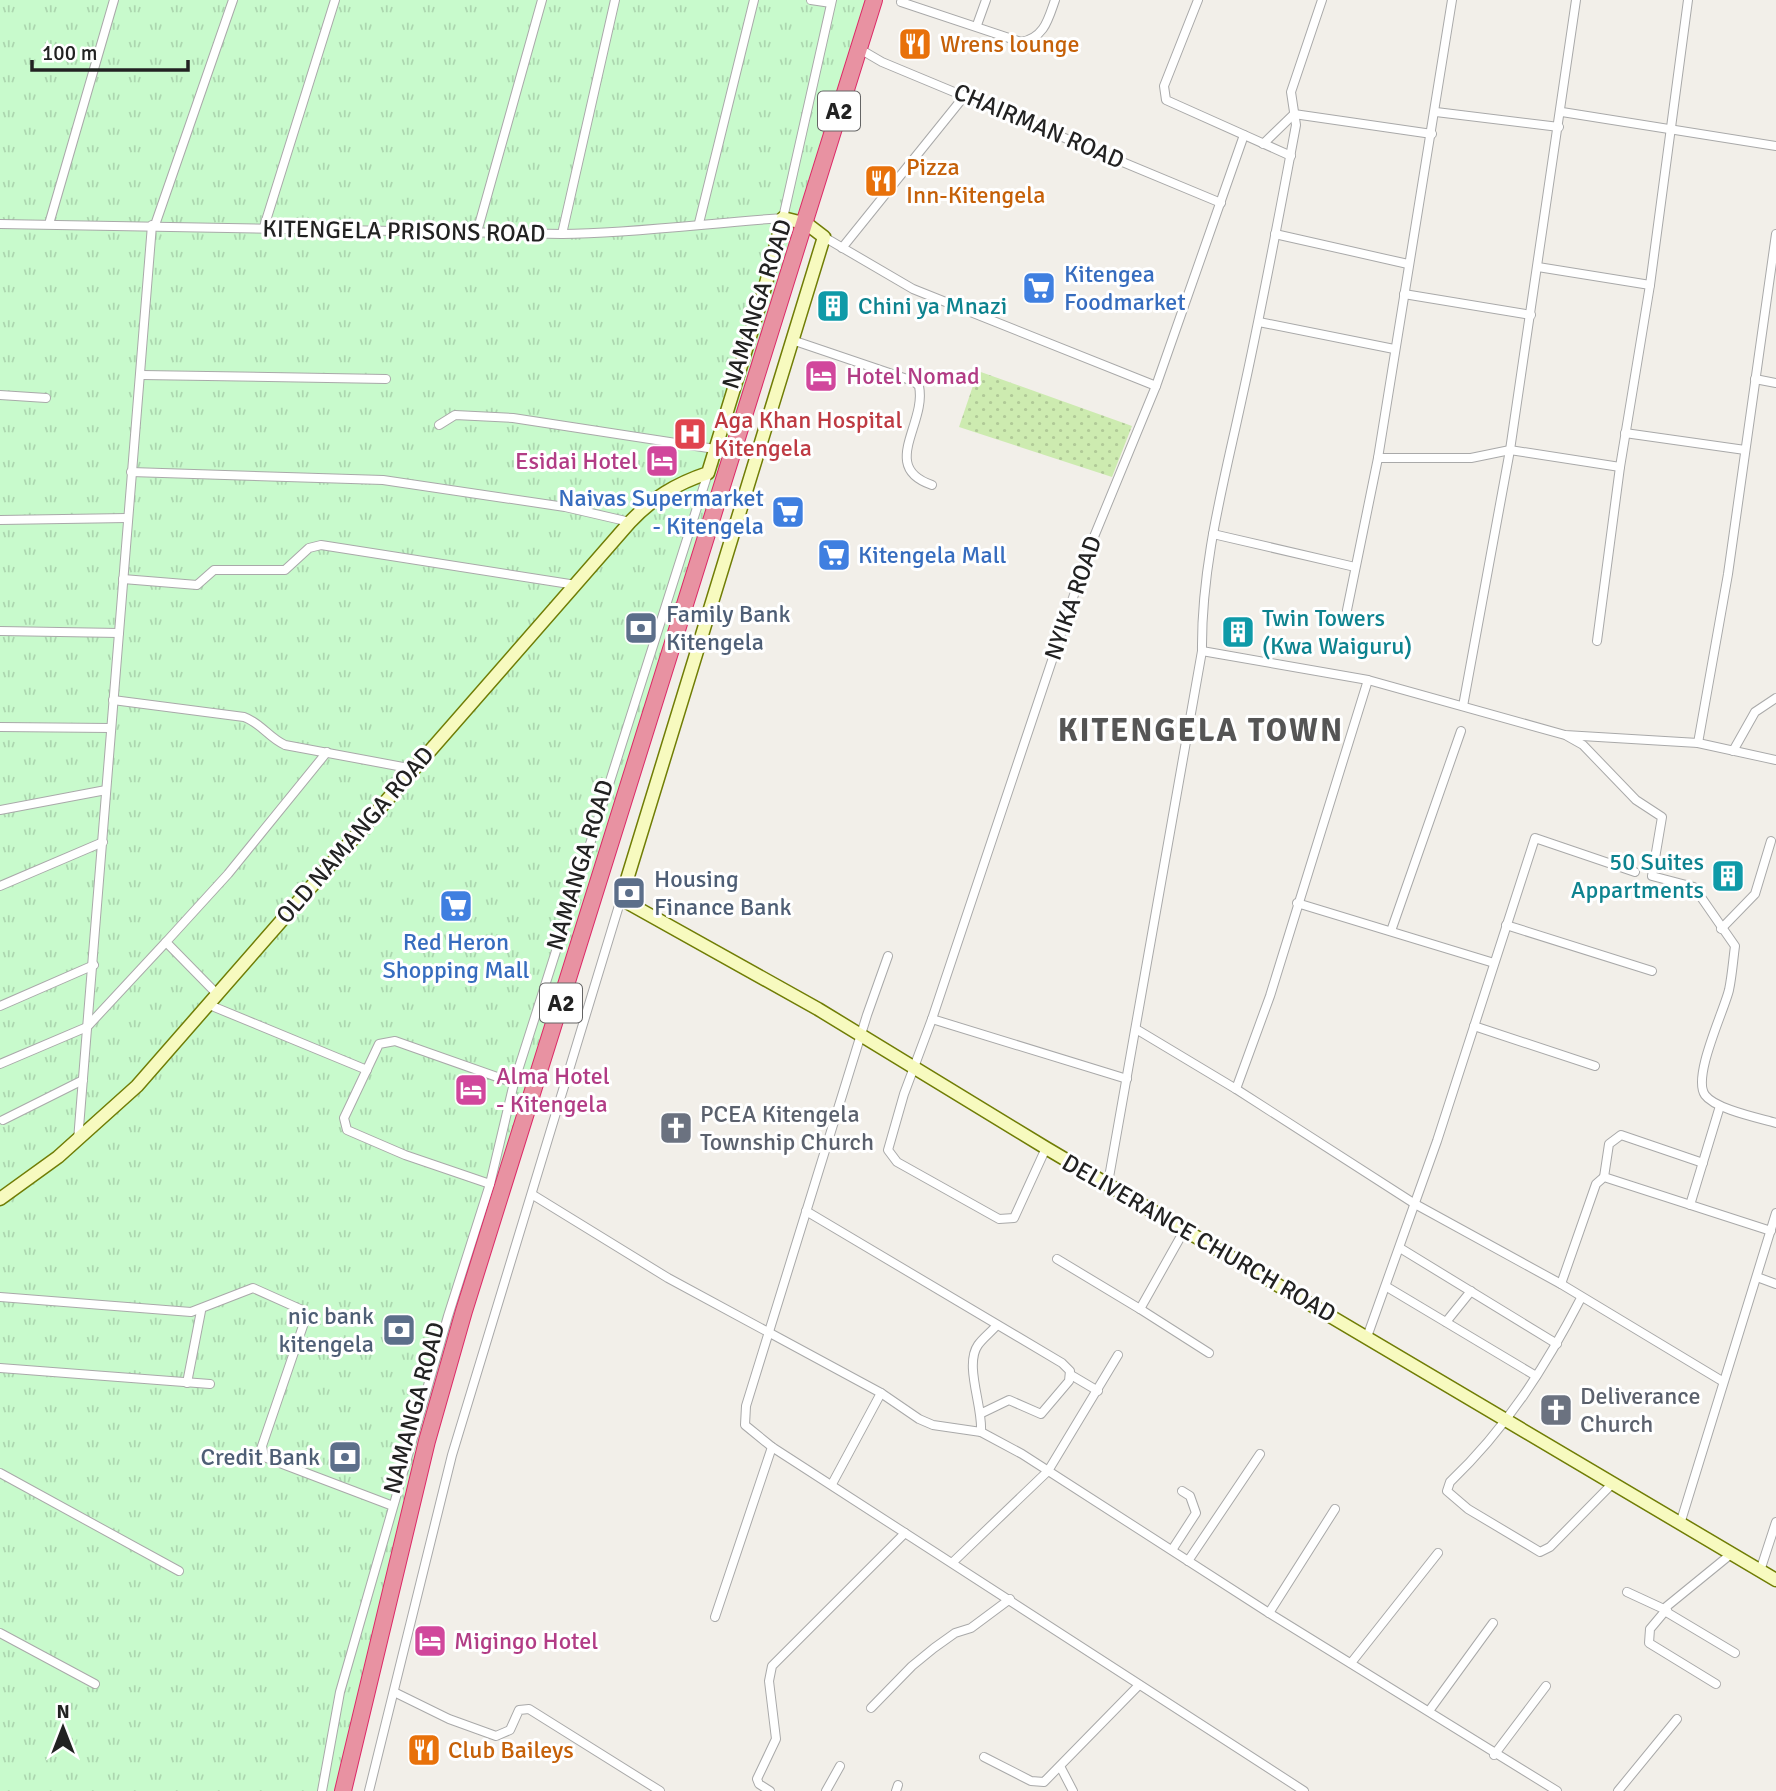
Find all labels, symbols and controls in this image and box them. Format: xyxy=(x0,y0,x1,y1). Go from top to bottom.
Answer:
restaurant icon: Wrens lounge xyxy=(896,25,934,63)
scale bar xyxy=(32,28,187,72)
place label: Wrens lounge xyxy=(940,29,1079,59)
text: 100 m xyxy=(42,40,97,66)
street label: CHAIRMAN ROAD xyxy=(949,77,1129,175)
road number: A2 xyxy=(818,92,860,130)
place label: Pizza Inn-Kitengela xyxy=(906,152,1046,210)
restaurant icon: Pizza Inn-Kitengela xyxy=(862,162,900,200)
street label: KITENGELA PRISONS ROAD xyxy=(262,214,546,248)
street label: NAMANGA ROAD xyxy=(715,215,799,393)
place label: Kitengea Foodmarket xyxy=(1064,259,1186,317)
supermarket icon: Kitengea Foodmarket xyxy=(1020,269,1058,307)
building icon: Chini ya Mnazi xyxy=(814,287,852,325)
place label: Chini ya Mnazi xyxy=(858,291,1007,321)
hotel icon: Hotel Nomad xyxy=(802,357,840,395)
place label: Hotel Nomad xyxy=(846,361,980,391)
place label: Aga Khan Hospital Kitengela xyxy=(714,405,902,463)
hospital icon: Aga Khan Hospital Kitengela xyxy=(671,415,709,453)
hotel icon: Esidai Hotel xyxy=(643,442,681,480)
place label: Esidai Hotel xyxy=(515,446,638,476)
place label: Naivas Supermarket - Kitengela xyxy=(558,483,764,541)
supermarket icon: Naivas Supermarket - Kitengela xyxy=(769,493,807,531)
street label: NYIKA ROAD xyxy=(1038,532,1108,664)
supermarket icon: Kitengela Mall xyxy=(815,536,853,574)
place label: Kitengela Mall xyxy=(858,540,1007,570)
place label: Family Bank Kitengela xyxy=(666,599,791,657)
place label: Twin Towers (Kwa Waiguru) xyxy=(1262,603,1412,661)
bank icon: Family Bank Kitengela xyxy=(622,609,660,647)
building icon: Twin Towers (Kwa Waiguru) xyxy=(1219,613,1257,651)
district label: KITENGELA TOWN xyxy=(1058,711,1344,750)
street label: OLD NAMANGA ROAD xyxy=(270,740,440,930)
street label: NAMANGA ROAD xyxy=(540,776,620,954)
place label: 50 Suites Appartments xyxy=(1571,847,1704,905)
building icon: 50 Suites Appartments xyxy=(1709,857,1747,895)
place label: Housing Finance Bank xyxy=(654,864,792,922)
bank icon: Housing Finance Bank xyxy=(610,874,648,912)
supermarket icon: Red Heron Shopping Mall xyxy=(437,887,475,925)
place label: Red Heron Shopping Mall xyxy=(382,927,530,985)
road number: A2 xyxy=(540,984,582,1022)
place label: Alma Hotel - Kitengela xyxy=(496,1061,610,1119)
hotel icon: Alma Hotel - Kitengela xyxy=(452,1071,490,1109)
place label: PCEA Kitengela Township Church xyxy=(700,1099,874,1157)
church icon: PCEA Kitengela Township Church xyxy=(657,1109,695,1147)
street label: DELIVERANCE CHURCH ROAD xyxy=(1057,1147,1341,1329)
place label: nic bank kitengela xyxy=(279,1301,374,1359)
bank icon: nic bank kitengela xyxy=(380,1311,418,1349)
street label: NAMANGA ROAD xyxy=(377,1319,451,1497)
place label: Deliverance Church xyxy=(1580,1381,1700,1439)
church icon: Deliverance Church xyxy=(1537,1391,1575,1429)
bank icon: Credit Bank xyxy=(326,1438,364,1476)
place label: Credit Bank xyxy=(201,1442,320,1472)
hotel icon: Migingo Hotel xyxy=(411,1622,449,1660)
place label: Migingo Hotel xyxy=(454,1626,598,1656)
north arrow xyxy=(28,1693,98,1763)
text: N xyxy=(56,1700,70,1724)
restaurant icon: Club Baileys xyxy=(405,1731,443,1769)
place label: Club Baileys xyxy=(448,1735,574,1765)

